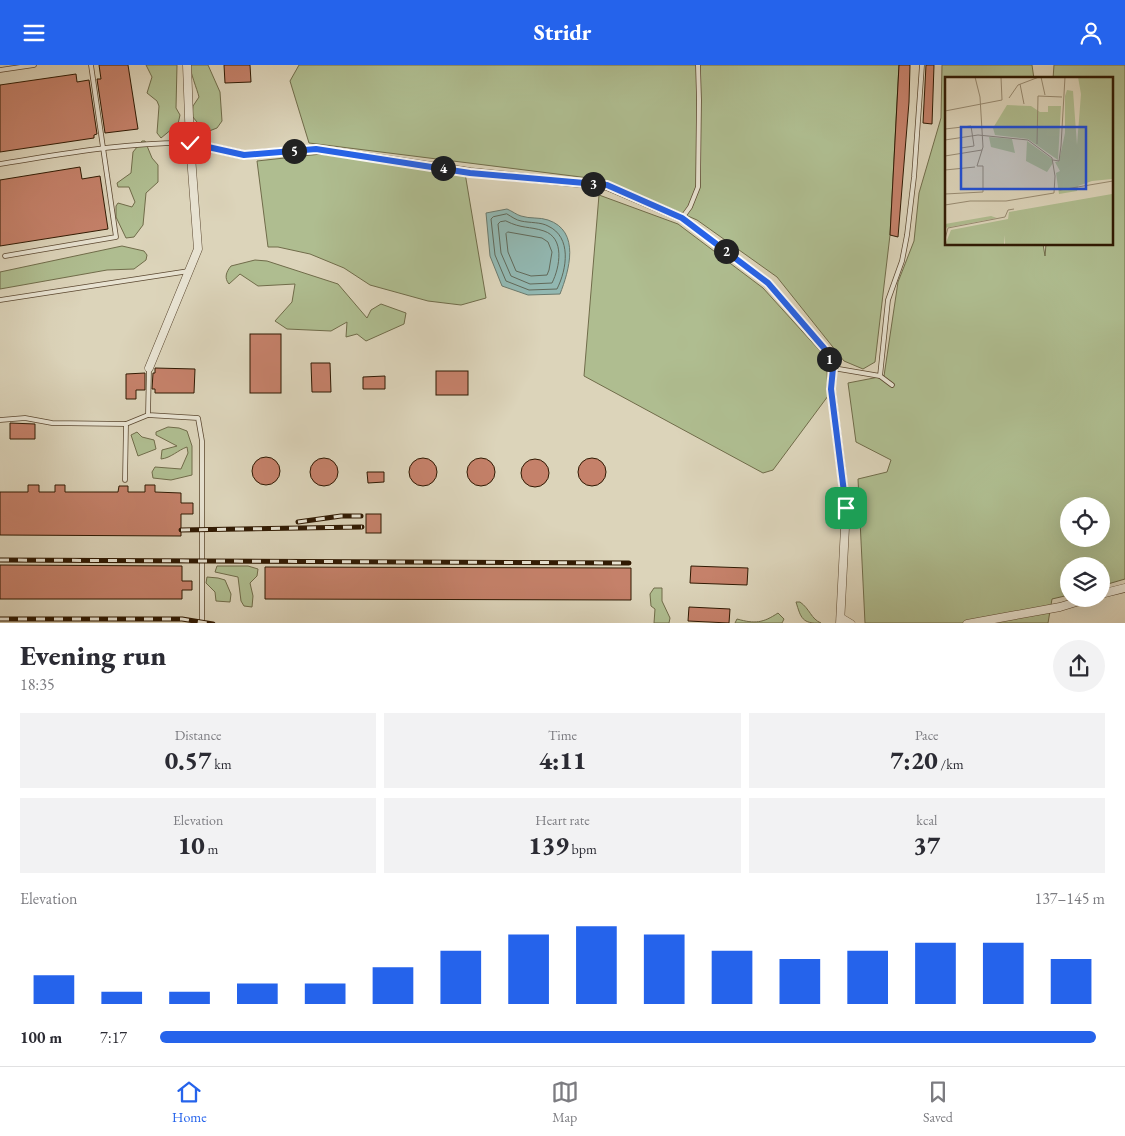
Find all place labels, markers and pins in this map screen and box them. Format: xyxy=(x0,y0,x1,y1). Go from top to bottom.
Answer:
pin xyxy=(169,122,211,164)
pin: 5 xyxy=(282,139,306,163)
pin: 4 xyxy=(430,155,456,181)
pin: 3 xyxy=(580,171,606,197)
pin: 2 xyxy=(714,239,738,263)
pin: 1 xyxy=(816,347,842,371)
pin xyxy=(825,487,867,529)

